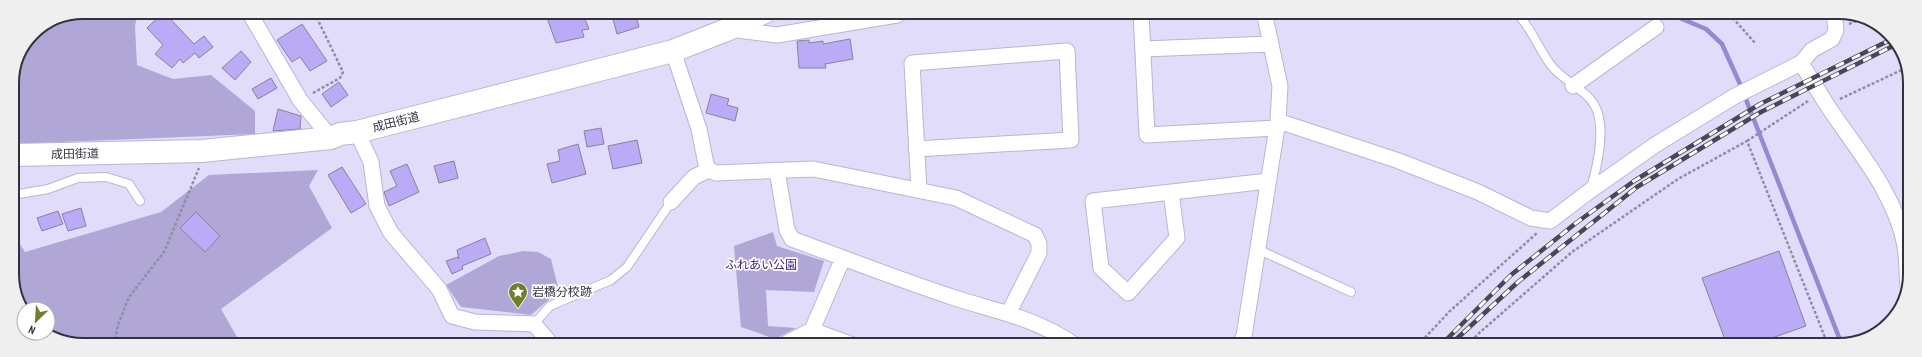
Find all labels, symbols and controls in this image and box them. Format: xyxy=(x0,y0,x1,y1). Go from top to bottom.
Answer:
street label: 成田街道 xyxy=(371,108,421,135)
street label: 成田街道 xyxy=(51,146,99,161)
park label: ふれあい公園 xyxy=(725,257,797,272)
place icon: 岩橋分校跡 xyxy=(507,281,529,309)
place label: 岩橋分校跡 xyxy=(532,284,592,299)
north arrow xyxy=(16,301,56,341)
text: N xyxy=(26,322,37,338)

